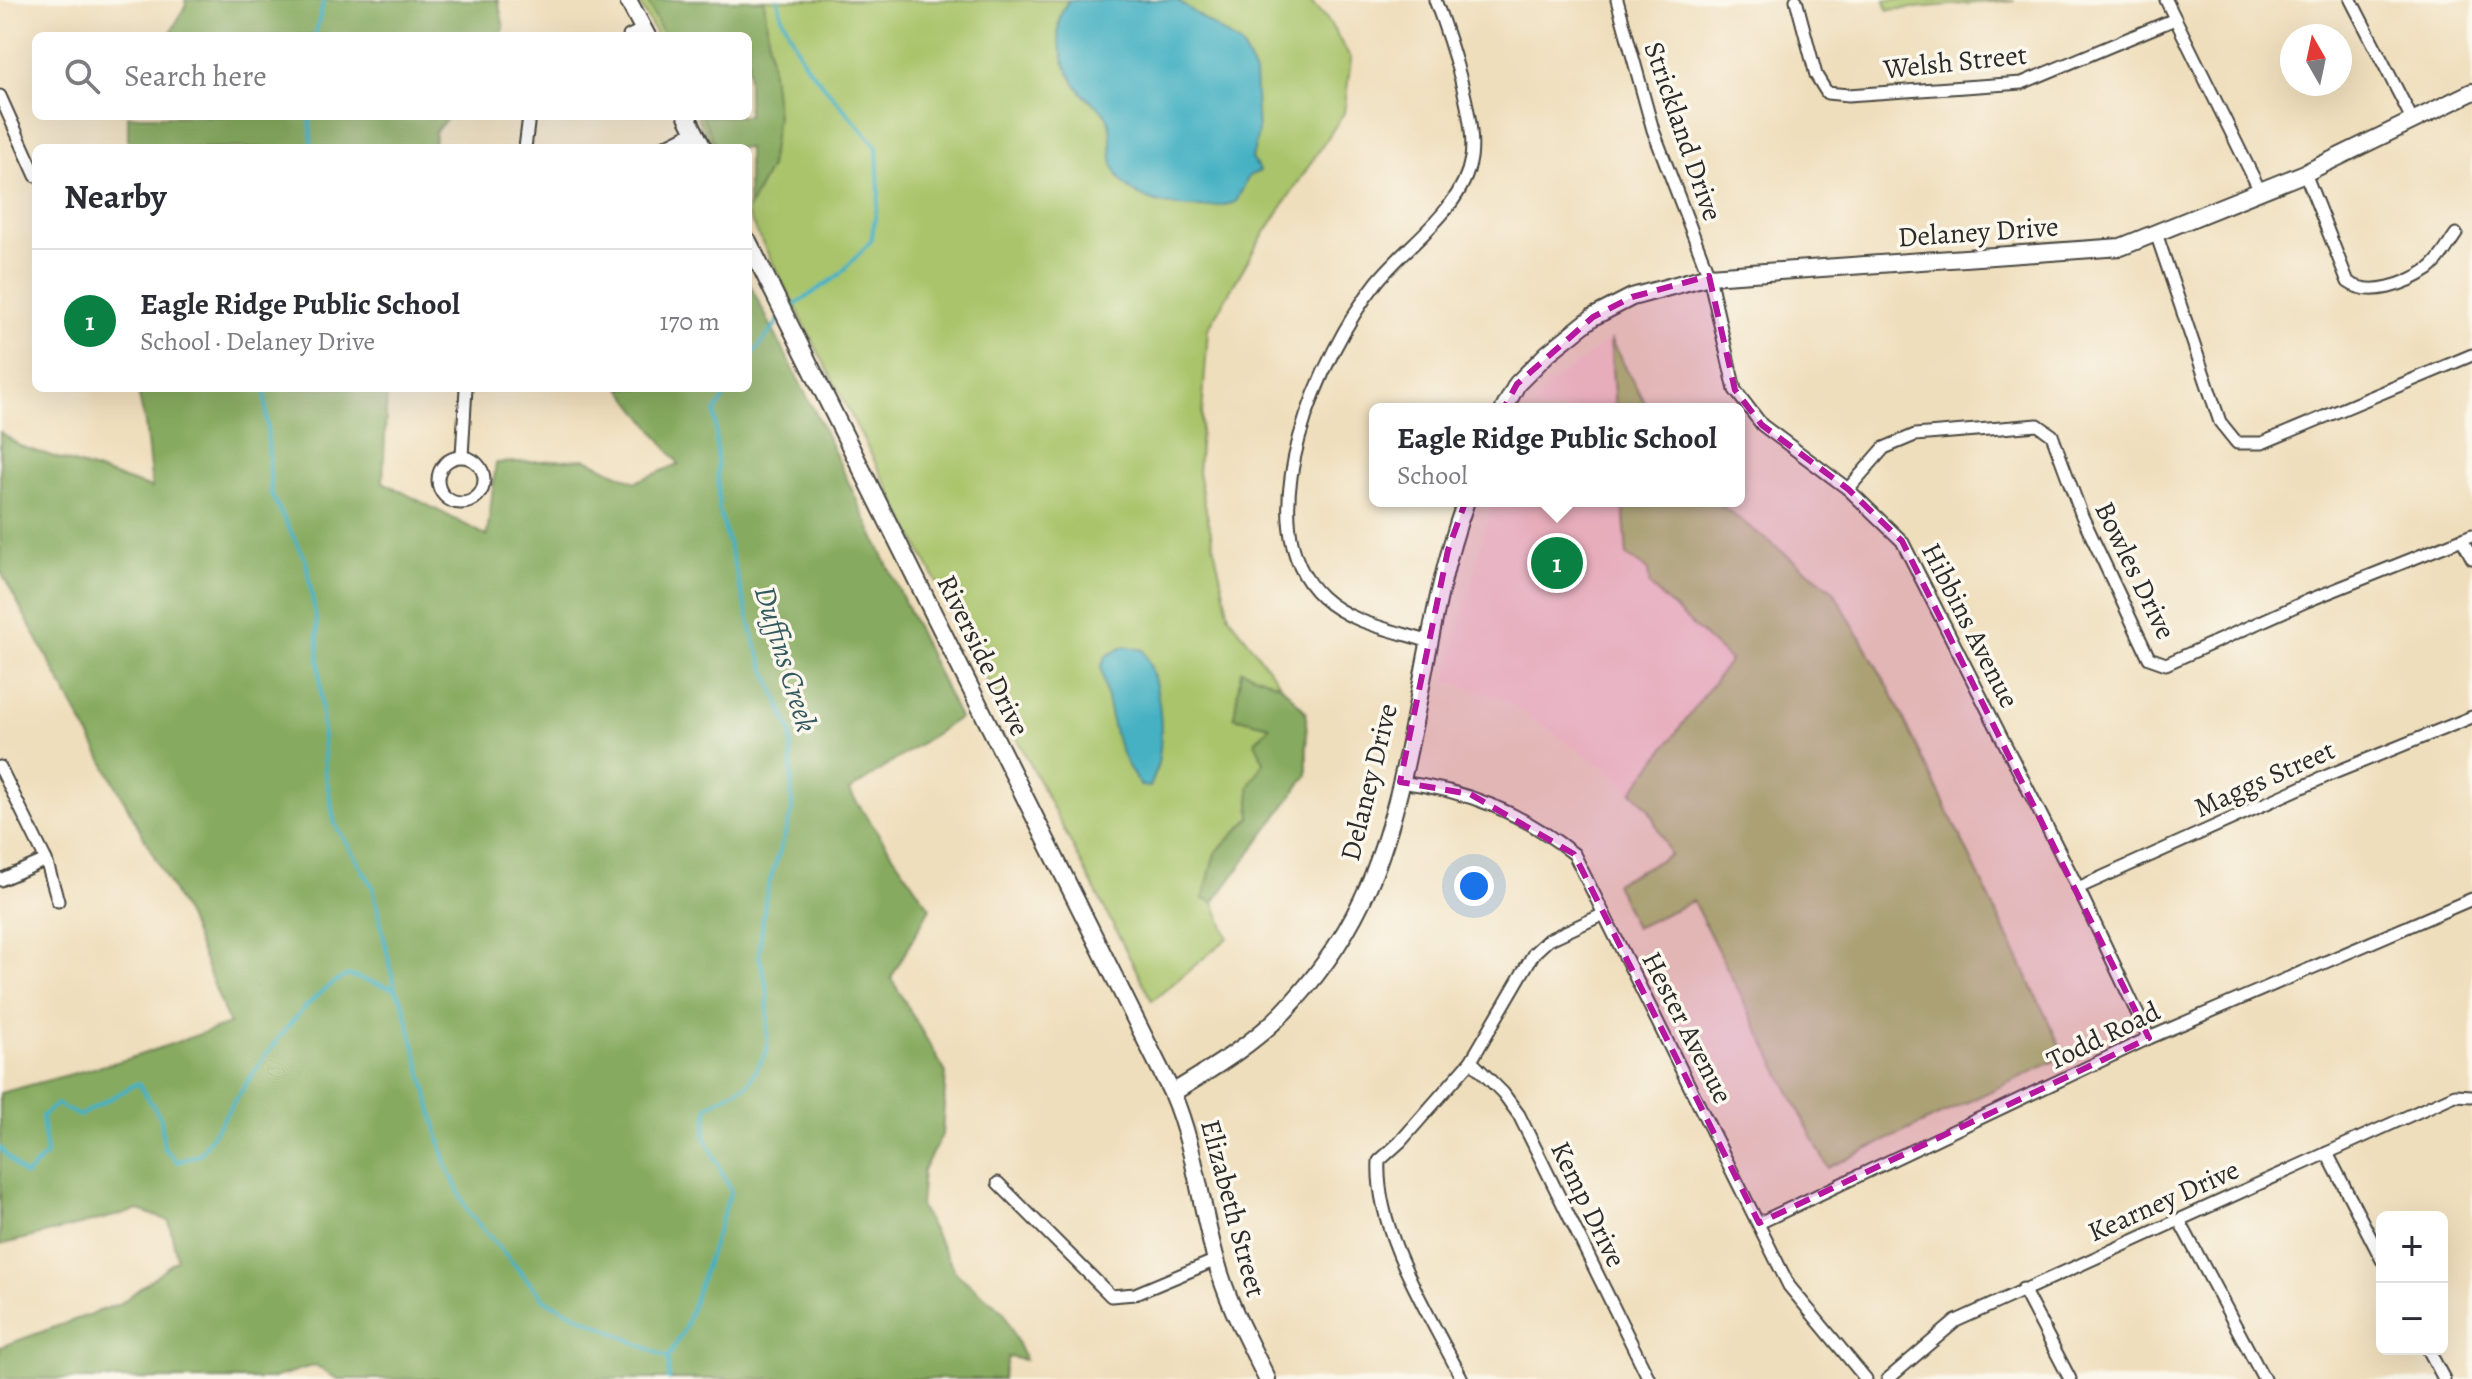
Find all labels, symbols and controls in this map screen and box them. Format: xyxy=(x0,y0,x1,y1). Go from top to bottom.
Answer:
north arrow xyxy=(2280,24,2352,96)
search box xyxy=(32,32,752,120)
street label: Welsh Street xyxy=(1881,36,2029,89)
street label: Strickland Drive xyxy=(1635,37,1731,226)
icon: search xyxy=(60,54,104,98)
text: Search here xyxy=(124,56,267,96)
text: Nearby xyxy=(64,173,167,220)
street label: Delaney Drive xyxy=(1896,207,2060,257)
text: Eagle Ridge Public School xyxy=(140,284,460,324)
text: 1 xyxy=(85,304,95,339)
text: 170 m xyxy=(660,304,720,339)
text: School · Delaney Drive xyxy=(140,324,375,359)
popup xyxy=(1369,403,1745,507)
text: Eagle Ridge Public School xyxy=(1397,418,1717,458)
text: School xyxy=(1397,458,1467,493)
street label: Bowles Drive xyxy=(2085,495,2185,646)
pin: 1 xyxy=(1531,533,1583,593)
street label: Hibbins Avenue xyxy=(1912,536,2028,715)
street label: Riverside Drive xyxy=(928,568,1039,742)
water label: Duffins Creek xyxy=(745,581,827,737)
street label: Delaney Drive xyxy=(1331,700,1407,865)
street label: Maggs Street xyxy=(2188,731,2341,827)
your location xyxy=(1454,866,1494,906)
street label: Hester Avenue xyxy=(1633,945,1742,1110)
street label: Todd Road xyxy=(2041,992,2167,1080)
street label: Elizabeth Street xyxy=(1191,1115,1275,1301)
street label: Kemp Drive xyxy=(1541,1135,1635,1274)
street label: Kearney Drive xyxy=(2082,1151,2245,1251)
map controls xyxy=(2376,1211,2448,1355)
button: + xyxy=(2376,1211,2448,1283)
button: − xyxy=(2376,1283,2448,1355)

